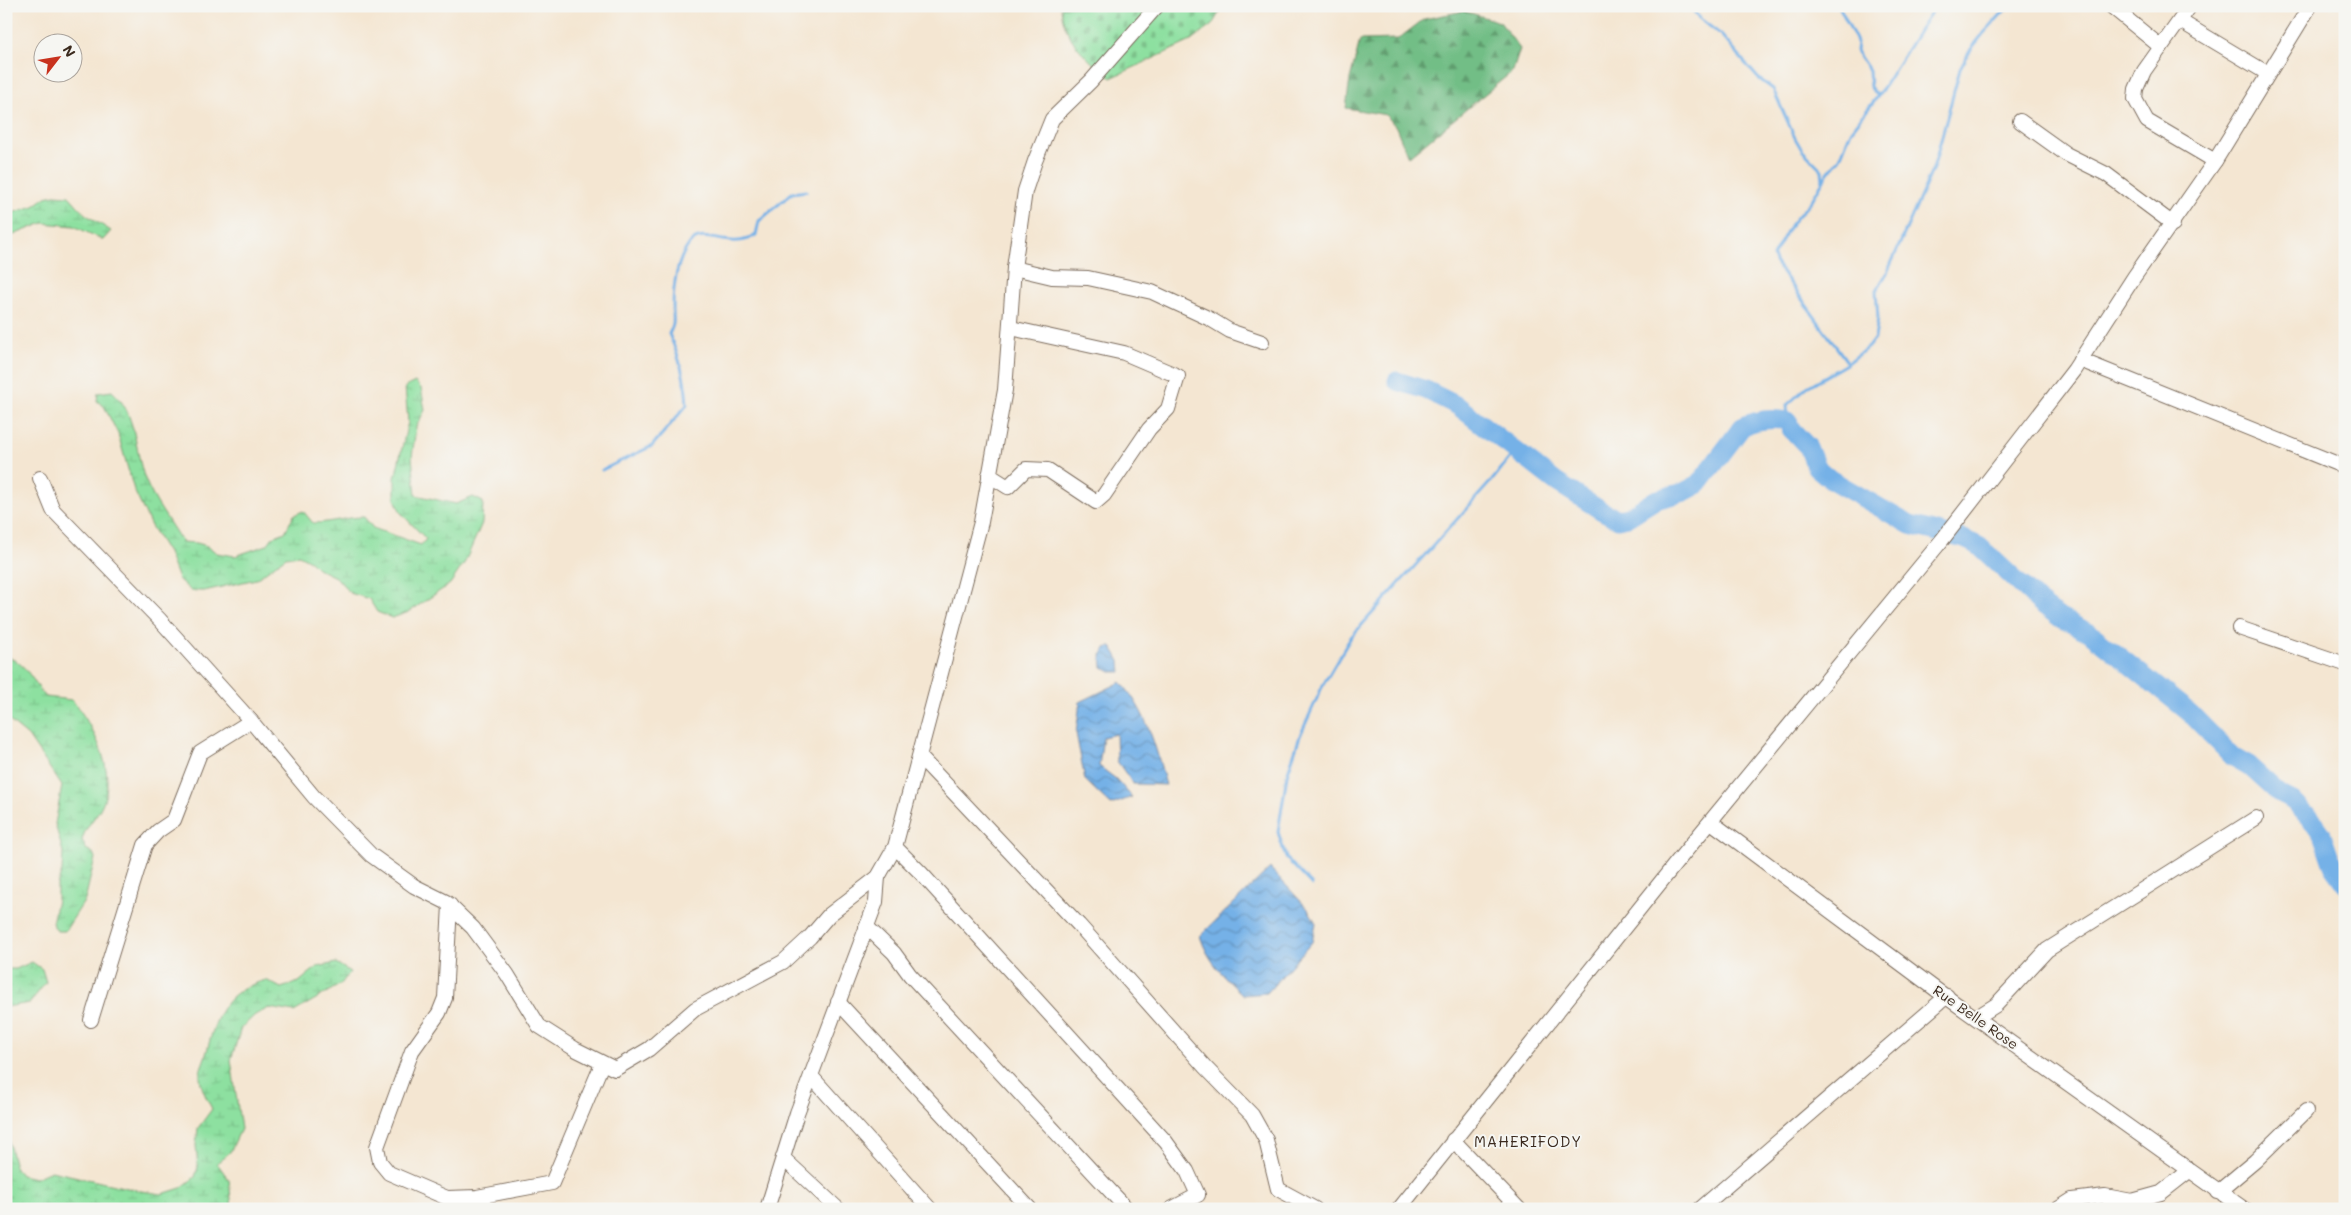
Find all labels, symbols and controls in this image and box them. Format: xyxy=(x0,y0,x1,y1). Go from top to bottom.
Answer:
north arrow xyxy=(32,32,82,82)
text: N xyxy=(59,42,80,61)
street label: Rue Belle Rose xyxy=(1930,981,2022,1053)
district label: MAHERIFODY xyxy=(1474,1131,1582,1151)

